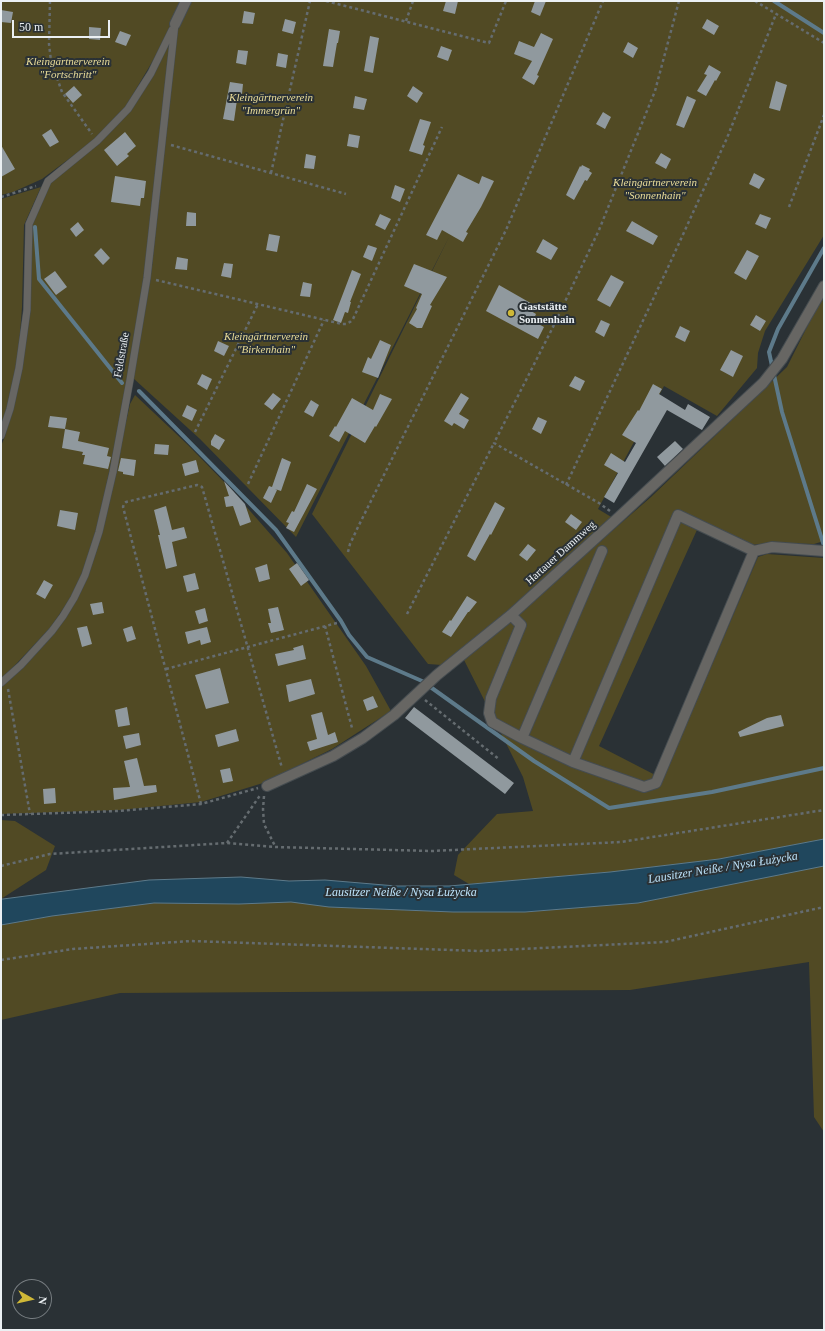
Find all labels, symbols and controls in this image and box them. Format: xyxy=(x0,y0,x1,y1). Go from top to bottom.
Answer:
scale bar xyxy=(14,12,112,38)
text: 50 m xyxy=(19,20,43,34)
park label: Kleingärtnerverein "Fortschritt" xyxy=(26,55,110,81)
park label: Kleingärtnerverein "Immergrün" xyxy=(229,91,313,117)
park label: Kleingärtnerverein "Sonnenhain" xyxy=(613,176,697,202)
place label: Gaststätte Sonnenhain xyxy=(519,300,575,326)
marker: Gaststätte Sonnenhain xyxy=(506,308,516,318)
park label: Kleingärtnerverein "Birkenhain" xyxy=(224,330,308,356)
street label: Feldstraße xyxy=(112,331,132,379)
street label: Hartauer Dammweg xyxy=(523,518,599,588)
water label: Lausitzer Neiße / Nysa Łużycka xyxy=(647,849,799,887)
water label: Lausitzer Neiße / Nysa Łużycka xyxy=(325,886,477,900)
north arrow xyxy=(12,1279,52,1319)
text: N xyxy=(36,1296,49,1305)

